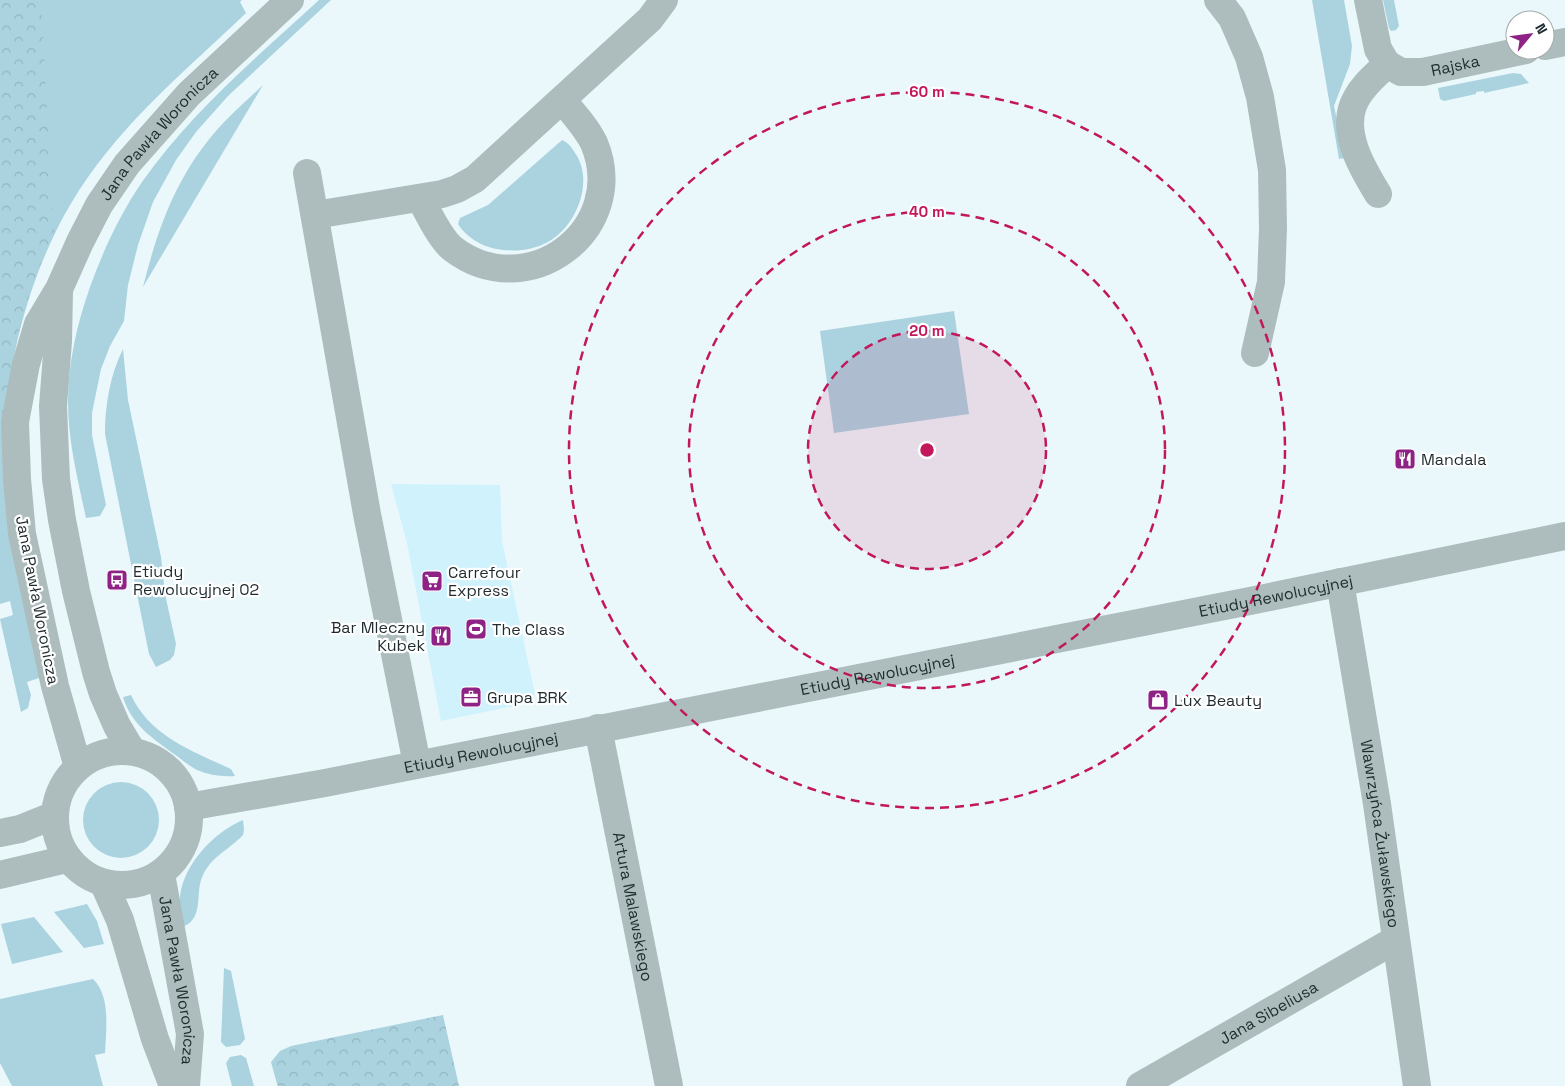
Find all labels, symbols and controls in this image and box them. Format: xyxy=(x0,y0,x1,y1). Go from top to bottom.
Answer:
north arrow xyxy=(1505,10,1555,60)
text: N xyxy=(1531,20,1552,37)
street label: Rajska xyxy=(1429,50,1482,81)
street label: Jana Pawła Woronicza xyxy=(95,62,223,205)
text: 60 m xyxy=(909,82,945,101)
text: 40 m xyxy=(909,202,945,221)
text: 20 m xyxy=(909,321,945,340)
centre of rings xyxy=(918,441,936,459)
restaurant icon: Mandala xyxy=(1393,447,1417,471)
place label: Mandala xyxy=(1421,449,1486,470)
street label: Jana Pawła Woronicza xyxy=(11,514,64,686)
place label: Etiudy Rewolucyjnej 02 xyxy=(133,561,259,600)
place label: Carrefour Express xyxy=(448,562,521,601)
bus stop icon: Etiudy Rewolucyjnej 02 xyxy=(105,568,129,592)
supermarket icon: Carrefour Express xyxy=(420,569,444,593)
street label: Etiudy Rewolucyjnej xyxy=(1197,570,1355,622)
place label: Bar Mleczny Kubek xyxy=(331,617,425,656)
sports icon: The Class xyxy=(464,617,488,641)
place label: The Class xyxy=(492,619,565,640)
restaurant icon: Bar Mleczny Kubek xyxy=(429,624,453,648)
street label: Etiudy Rewolucyjnej xyxy=(799,649,956,700)
office icon: Grupa BRK xyxy=(459,685,483,709)
place label: Grupa BRK xyxy=(487,687,568,708)
shop icon: Lux Beauty xyxy=(1146,688,1170,712)
place label: Lux Beauty xyxy=(1174,690,1262,711)
street label: Etiudy Rewolucyjnej xyxy=(402,727,560,778)
street label: Wawrzyńca Żuławskiego xyxy=(1355,738,1404,929)
street label: Artura Malawskiego xyxy=(608,830,658,983)
street label: Jana Pawła Woronicza xyxy=(154,894,200,1066)
street label: Jana Sibeliusa xyxy=(1216,976,1322,1049)

